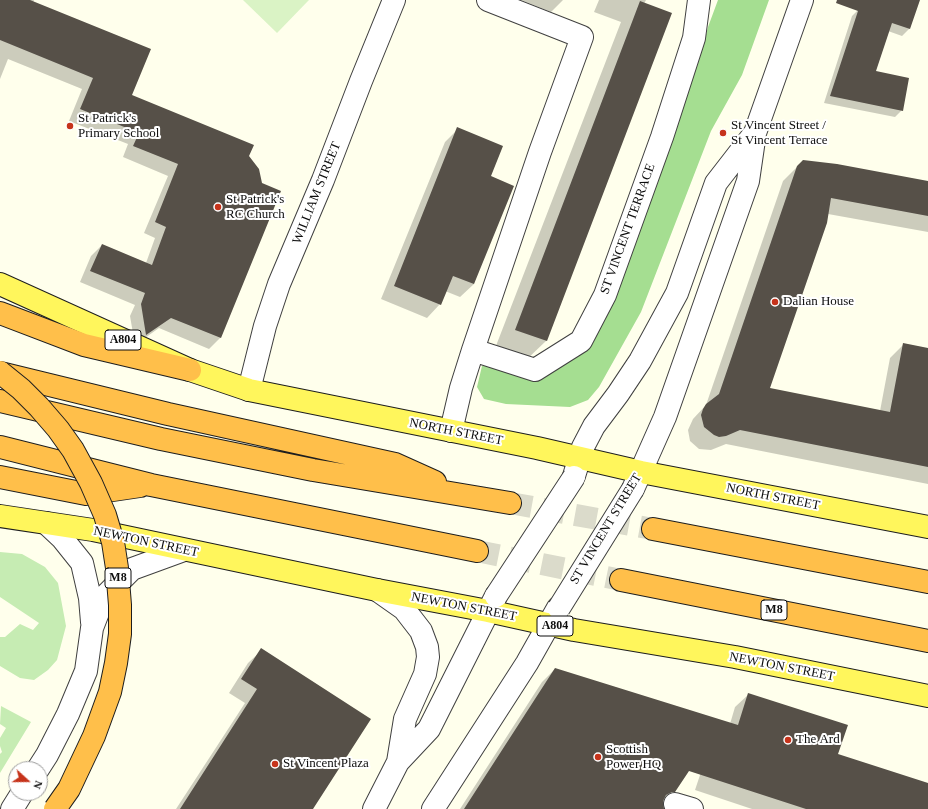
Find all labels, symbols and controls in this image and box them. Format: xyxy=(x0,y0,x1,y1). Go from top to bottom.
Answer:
place label: St Patrick's Primary School xyxy=(78,111,159,142)
place label: St Vincent Street / St Vincent Terrace xyxy=(731,118,827,149)
marker: St Patrick's Primary School xyxy=(65,121,75,131)
marker: St Vincent Street / St Vincent Terrace xyxy=(718,128,728,138)
street label: WILLIAM STREET xyxy=(289,140,345,246)
street label: ST VINCENT TERRACE xyxy=(597,162,659,296)
place label: St Patrick's RC Church xyxy=(226,192,285,223)
marker: St Patrick's RC Church xyxy=(213,202,223,212)
place label: Dalian House xyxy=(783,294,854,310)
marker: Dalian House xyxy=(770,297,780,307)
road number: A804 xyxy=(105,330,141,350)
street label: NORTH STREET xyxy=(408,415,504,449)
street label: ST VINCENT STREET xyxy=(567,471,645,587)
street label: NORTH STREET xyxy=(725,480,821,514)
street label: NEWTON STREET xyxy=(92,523,200,561)
road number: M8 xyxy=(105,568,131,588)
street label: NEWTON STREET xyxy=(410,589,518,625)
road number: M8 xyxy=(761,600,787,620)
road number: A804 xyxy=(537,616,573,636)
street label: NEWTON STREET xyxy=(728,649,836,685)
place label: The Ard xyxy=(796,732,840,748)
marker: The Ard xyxy=(783,735,793,745)
place label: Scottish Power HQ xyxy=(606,742,661,773)
marker: Scottish Power HQ xyxy=(593,752,603,762)
place label: St Vincent Plaza xyxy=(283,756,369,772)
marker: St Vincent Plaza xyxy=(270,759,280,769)
north arrow xyxy=(8,761,48,801)
text: N xyxy=(31,779,45,791)

